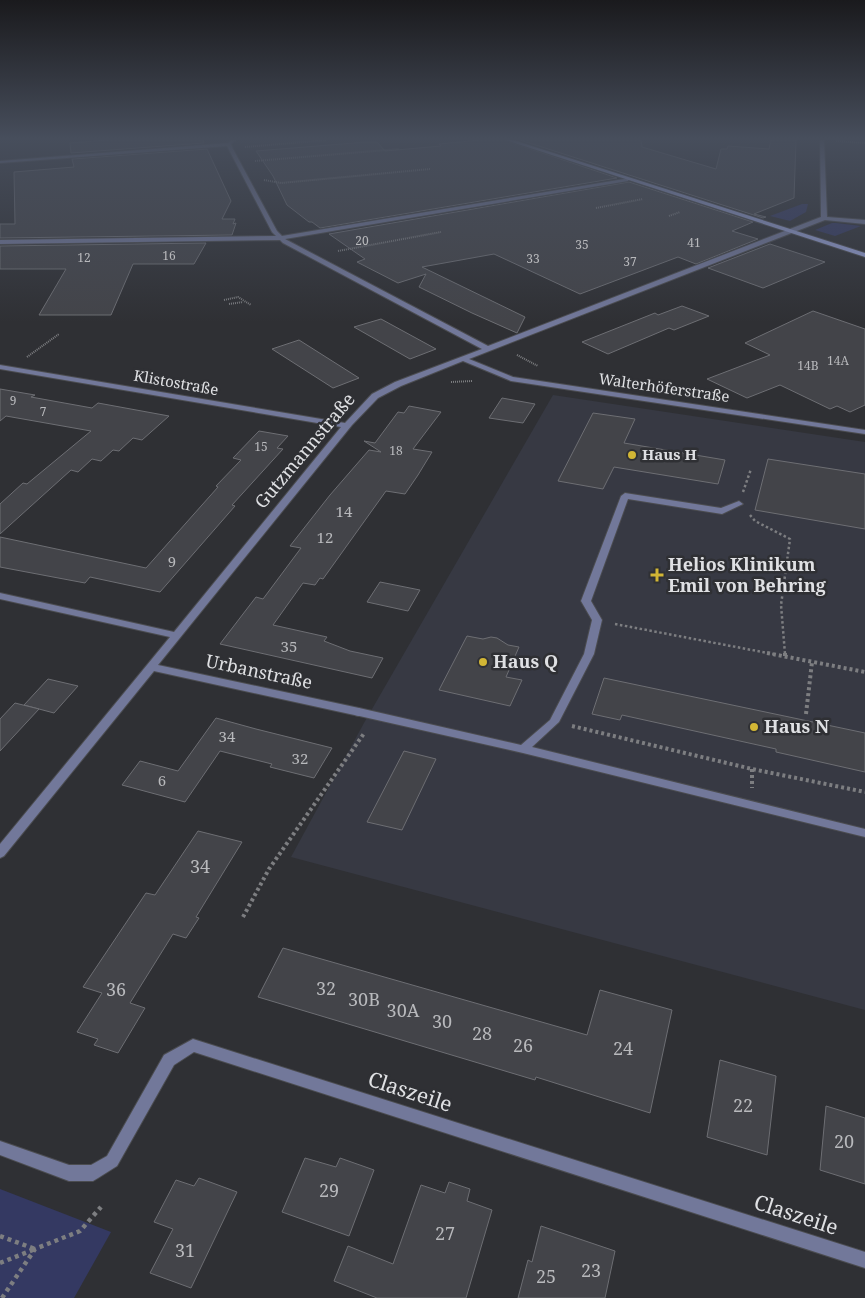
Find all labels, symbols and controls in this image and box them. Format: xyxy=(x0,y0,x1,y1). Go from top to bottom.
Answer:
house number: 20 xyxy=(355,232,369,249)
house number: 41 xyxy=(687,234,701,251)
house number: 35 xyxy=(575,236,589,253)
house number: 16 xyxy=(162,247,176,264)
house number: 12 xyxy=(77,249,91,266)
house number: 33 xyxy=(526,250,540,267)
house number: 37 xyxy=(623,253,637,270)
house number: 14A xyxy=(827,352,849,369)
house number: 14B xyxy=(797,357,819,374)
street label: Klistostraße xyxy=(132,365,220,399)
street label: Walterhöferstraße xyxy=(597,368,731,406)
street label: Gutzmannstraße xyxy=(249,387,360,513)
house number: 9 xyxy=(10,392,16,409)
house number: 7 xyxy=(40,403,47,420)
house number: 15 xyxy=(254,438,268,455)
house number: 18 xyxy=(389,442,403,459)
place label: Haus H xyxy=(642,444,697,464)
marker: Haus H xyxy=(626,449,638,461)
house number: 14 xyxy=(336,501,353,521)
house number: 12 xyxy=(317,527,333,547)
house number: 9 xyxy=(168,551,176,571)
place label: Helios Klinikum Emil von Behring xyxy=(668,552,827,597)
marker: Helios Klinikum Emil von Behring xyxy=(650,568,664,582)
house number: 35 xyxy=(281,636,297,656)
street label: Urbanstraße xyxy=(204,648,315,694)
place label: Haus Q xyxy=(493,649,558,673)
marker: Haus Q xyxy=(477,656,489,668)
place label: Haus N xyxy=(764,714,829,738)
marker: Haus N xyxy=(748,721,760,733)
house number: 34 xyxy=(219,726,236,746)
house number: 32 xyxy=(292,748,308,768)
house number: 6 xyxy=(158,770,166,790)
house number: 34 xyxy=(190,854,210,878)
house number: 32 xyxy=(316,976,336,1000)
house number: 36 xyxy=(106,977,126,1001)
house number: 30B xyxy=(348,987,380,1011)
house number: 30A xyxy=(387,998,420,1022)
house number: 30 xyxy=(432,1009,452,1033)
house number: 28 xyxy=(472,1021,492,1045)
house number: 26 xyxy=(513,1033,533,1057)
house number: 24 xyxy=(613,1036,633,1060)
street label: Claszeile xyxy=(365,1064,456,1118)
house number: 22 xyxy=(733,1093,753,1117)
house number: 20 xyxy=(834,1129,854,1153)
house number: 29 xyxy=(319,1178,339,1202)
street label: Claszeile xyxy=(751,1187,842,1241)
house number: 27 xyxy=(435,1221,455,1245)
house number: 31 xyxy=(175,1238,195,1262)
house number: 23 xyxy=(581,1258,601,1282)
house number: 25 xyxy=(536,1264,556,1288)

